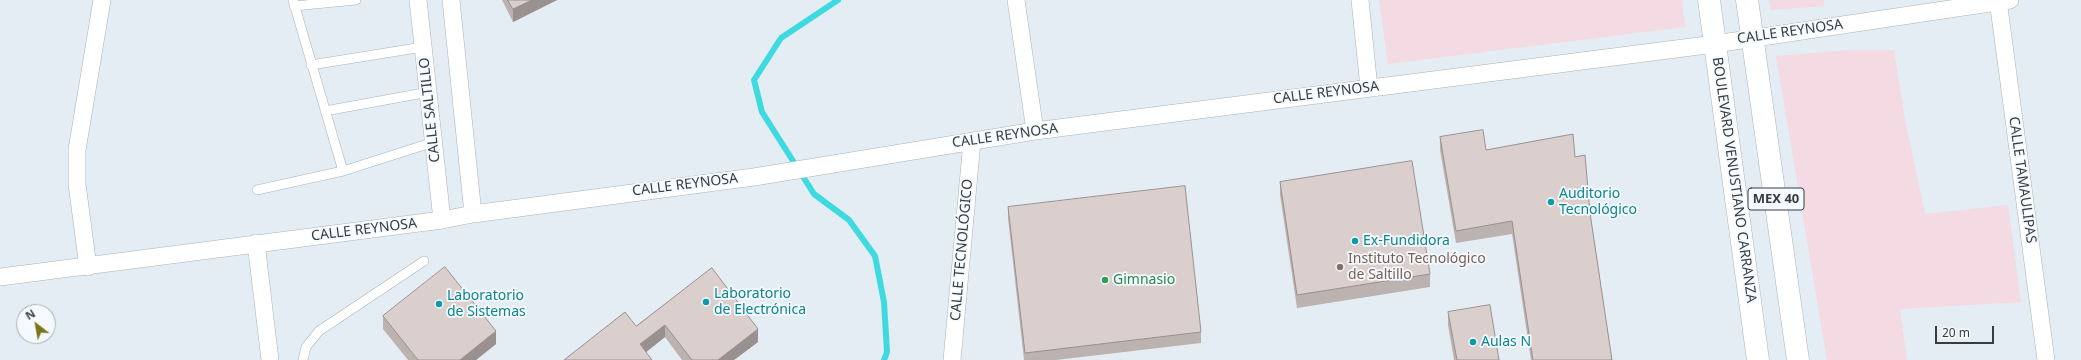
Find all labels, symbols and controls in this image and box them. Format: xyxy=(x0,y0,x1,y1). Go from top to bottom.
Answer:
street label: CALLE REYNOSA xyxy=(1736,16,1844,48)
street label: BOULEVARD VENUSTIANO CARRANZA xyxy=(1708,56,1760,304)
street label: CALLE SALTILLO xyxy=(416,57,444,163)
street label: CALLE REYNOSA xyxy=(1272,78,1380,108)
street label: CALLE TAMAULIPAS xyxy=(2005,115,2039,245)
street label: CALLE REYNOSA xyxy=(951,120,1059,152)
street label: CALLE REYNOSA xyxy=(631,170,739,200)
street label: CALLE TECNOLÓGICO xyxy=(947,178,977,322)
place label: Auditorio Tecnológico xyxy=(1559,186,1637,218)
road number: MEX 40 xyxy=(1748,188,1804,210)
marker: Auditorio Tecnológico xyxy=(1546,197,1556,207)
street label: CALLE REYNOSA xyxy=(310,215,418,245)
place label: Ex-Fundidora xyxy=(1363,233,1450,249)
marker: Ex-Fundidora xyxy=(1350,236,1360,246)
place label: Instituto Tecnológico de Saltillo xyxy=(1348,251,1486,284)
marker: Instituto Tecnológico de Saltillo xyxy=(1335,262,1345,272)
place label: Gimnasio xyxy=(1113,272,1175,288)
marker: Gimnasio xyxy=(1100,275,1110,285)
place label: Laboratorio de Electrónica xyxy=(714,286,806,318)
place label: Laboratorio de Sistemas xyxy=(447,288,526,320)
marker: Laboratorio de Electrónica xyxy=(701,297,711,307)
marker: Laboratorio de Sistemas xyxy=(434,299,444,309)
north arrow xyxy=(16,304,56,344)
text: N xyxy=(22,305,38,323)
scale bar xyxy=(1937,318,1996,344)
text: 20 m xyxy=(1942,324,1970,341)
place label: Aulas N xyxy=(1481,334,1531,350)
marker: Aulas N xyxy=(1468,337,1478,347)

